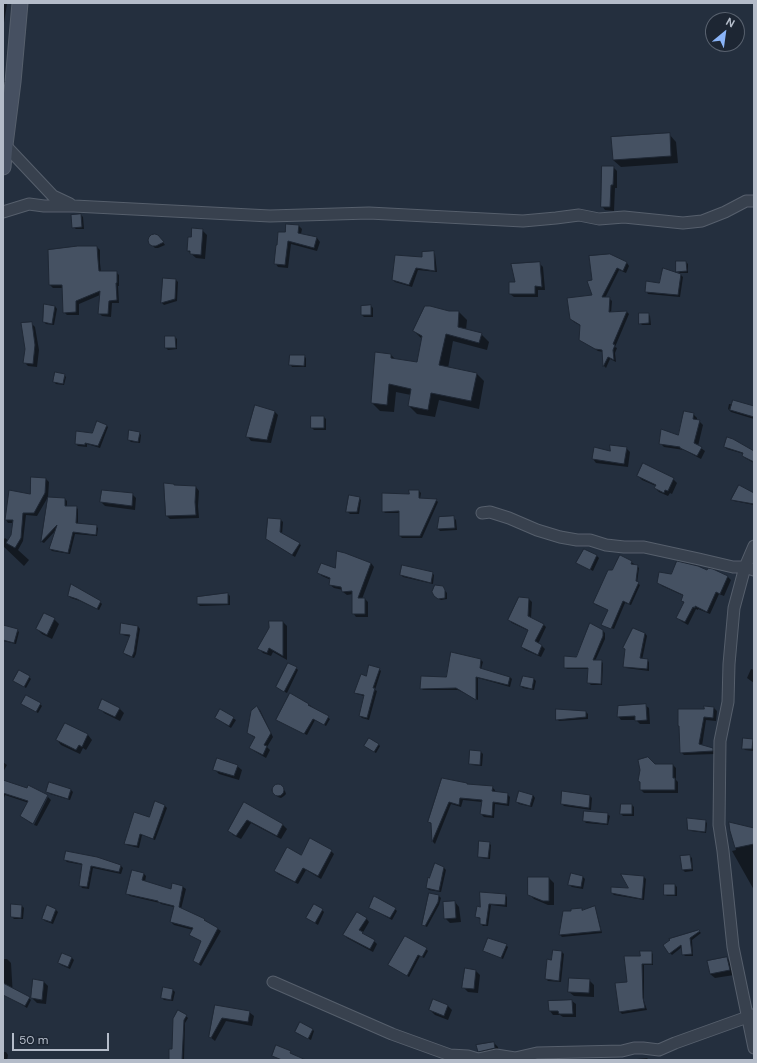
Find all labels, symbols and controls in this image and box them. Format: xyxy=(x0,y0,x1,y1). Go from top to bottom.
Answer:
north arrow xyxy=(705,12,745,52)
text: N xyxy=(723,14,737,30)
scale bar xyxy=(14,1025,111,1051)
text: 50 m xyxy=(19,1032,48,1048)

